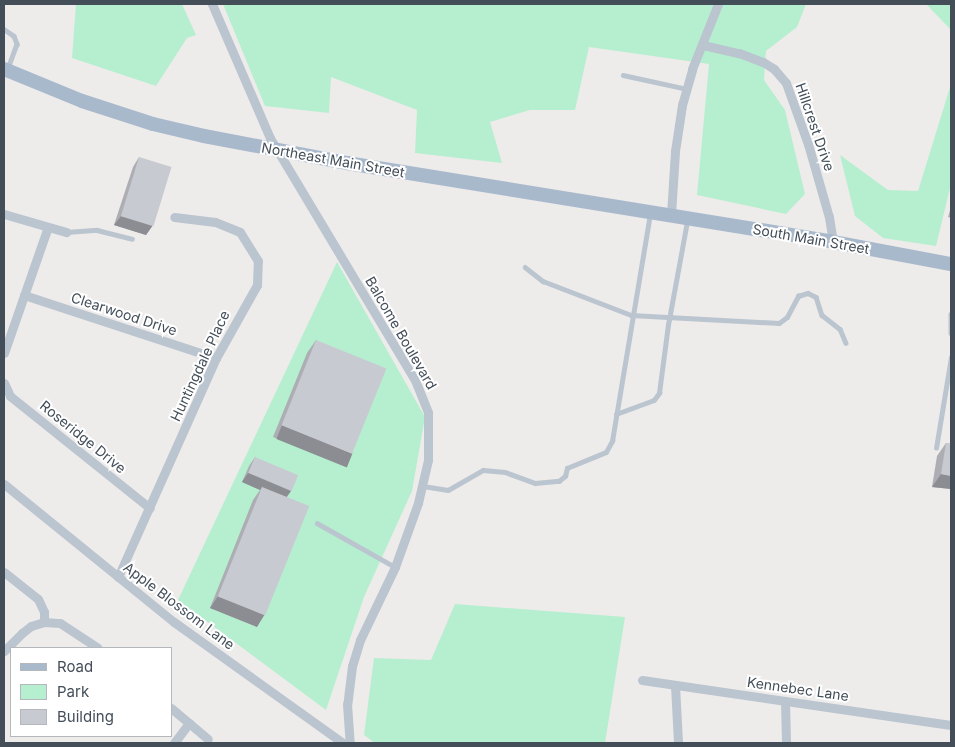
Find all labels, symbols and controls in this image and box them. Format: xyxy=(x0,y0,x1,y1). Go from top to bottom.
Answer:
street label: Hillcrest Drive xyxy=(792,81,838,173)
street label: Northeast Main Street xyxy=(260,139,406,181)
street label: South Main Street xyxy=(751,220,871,258)
street label: Balcome Boulevard xyxy=(362,274,440,392)
street label: Clearwood Drive xyxy=(69,289,179,339)
street label: Huntingdale Place xyxy=(167,308,233,424)
street label: Roseridge Drive xyxy=(37,397,129,477)
street label: Apple Blossom Lane xyxy=(120,559,238,653)
legend xyxy=(10,647,172,737)
text: Road xyxy=(57,657,93,676)
street label: Kennebec Lane xyxy=(746,674,850,704)
text: Park xyxy=(57,682,89,701)
text: Building xyxy=(57,707,114,726)

